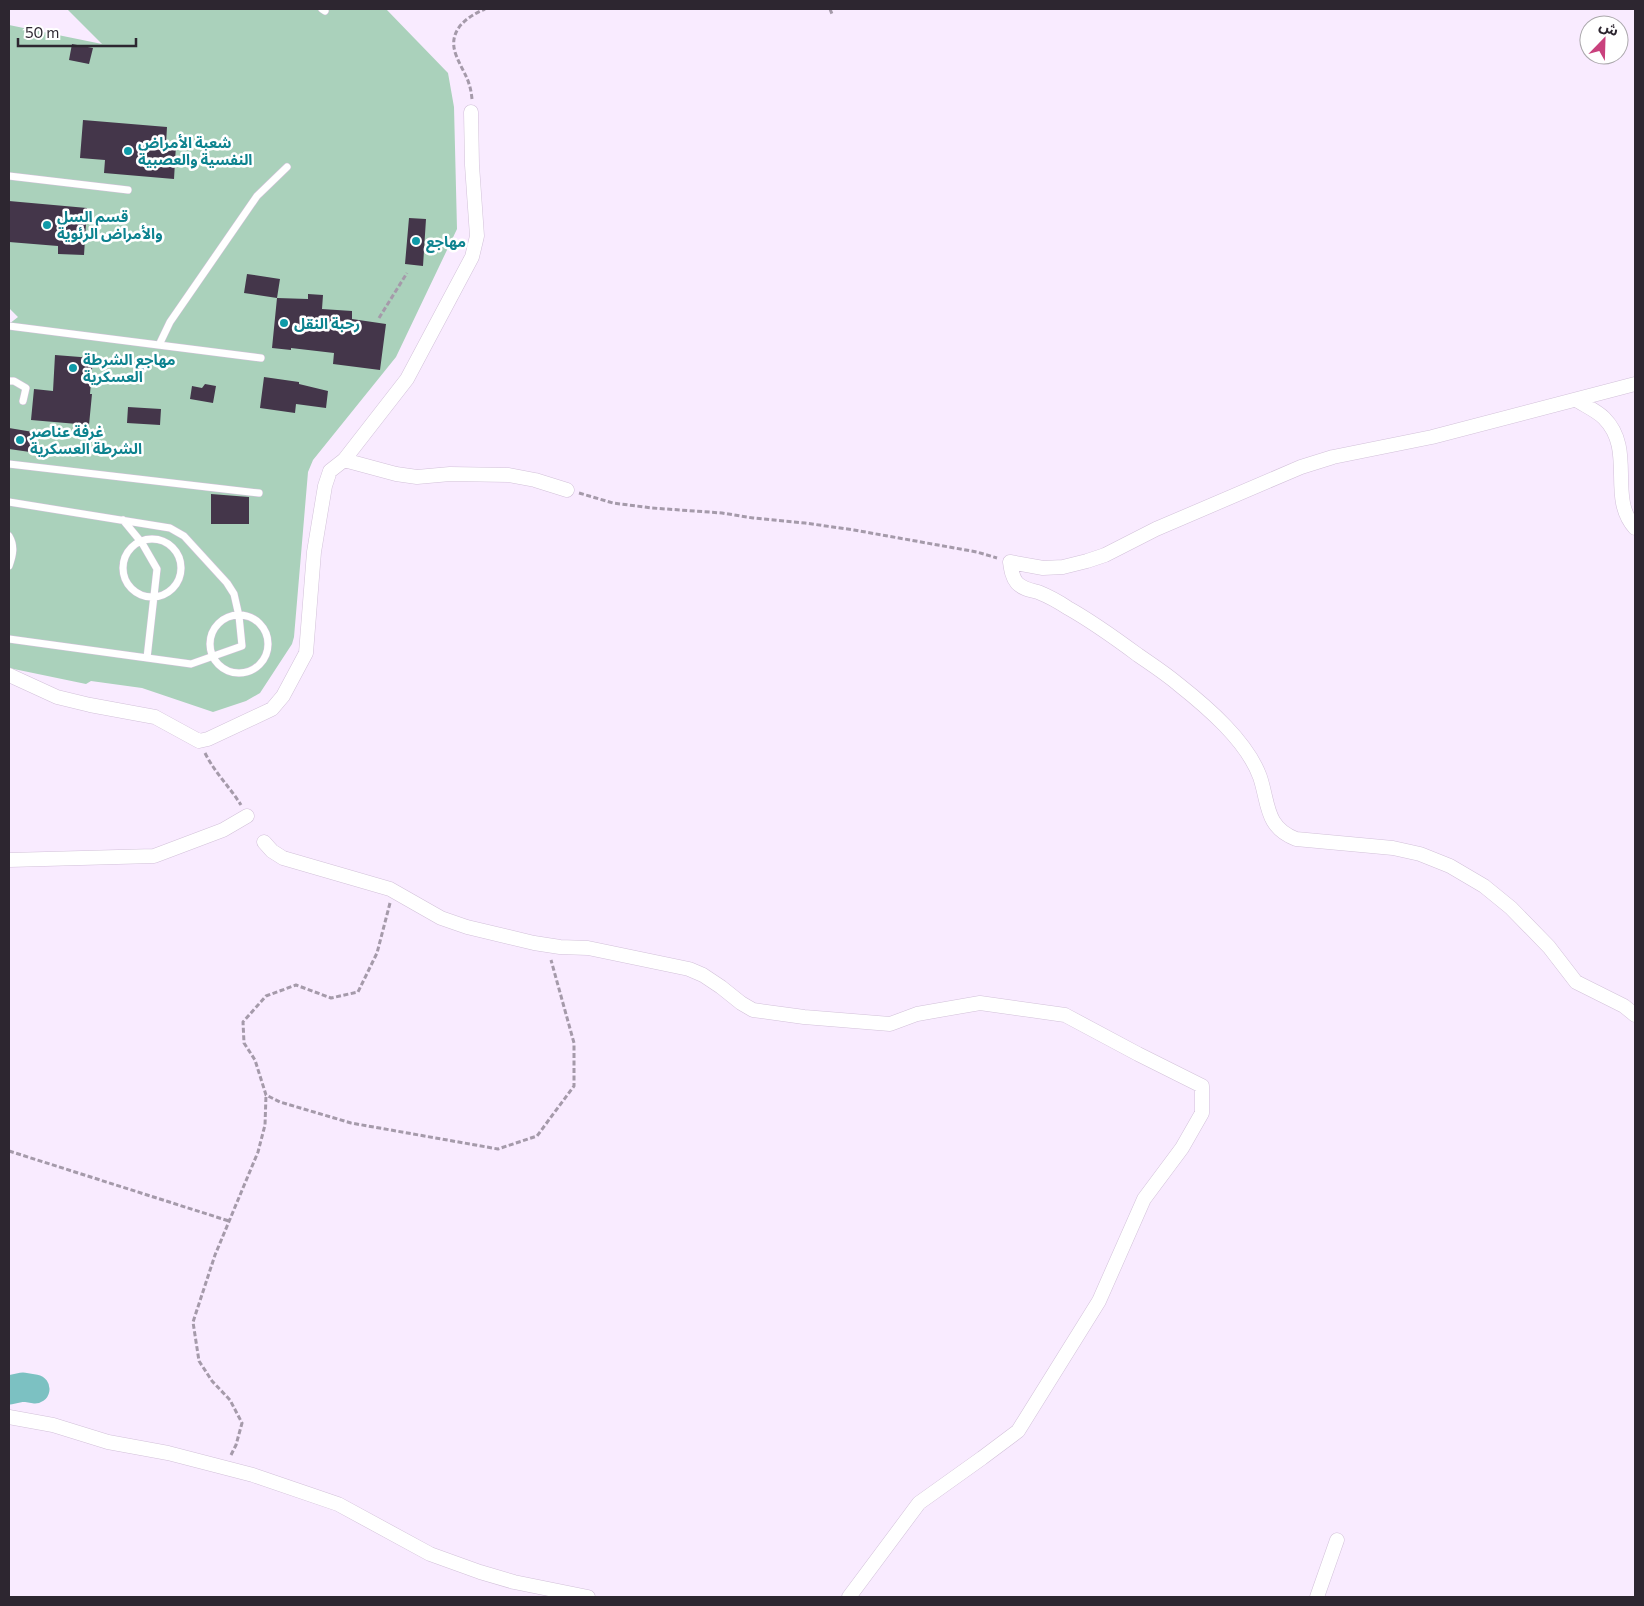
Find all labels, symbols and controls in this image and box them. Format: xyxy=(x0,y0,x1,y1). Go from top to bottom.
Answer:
scale bar xyxy=(18,15,135,47)
north arrow xyxy=(1579,15,1629,65)
text: ش xyxy=(1597,16,1621,39)
text: 50 m xyxy=(25,23,59,41)
place label: شعبة الأمراض النفسية والعصبية xyxy=(138,133,252,169)
marker: شعبة الأمراض النفسية والعصبية xyxy=(122,145,134,157)
place label: قسم السل والأمراض الرئوية xyxy=(57,207,163,243)
marker: قسم السل والأمراض الرئوية xyxy=(41,219,53,231)
place label: مهاجع xyxy=(426,232,466,253)
marker: مهاجع xyxy=(410,235,422,247)
place label: رحبة النقل xyxy=(294,314,360,333)
marker: رحبة النقل xyxy=(278,317,290,329)
place label: مهاجع الشرطة العسكرية xyxy=(83,350,175,386)
marker: مهاجع الشرطة العسكرية xyxy=(67,362,79,374)
place label: غرفة عناصر الشرطة العسكرية xyxy=(29,422,142,458)
marker: غرفة عناصر الشرطة العسكرية xyxy=(14,434,26,446)

